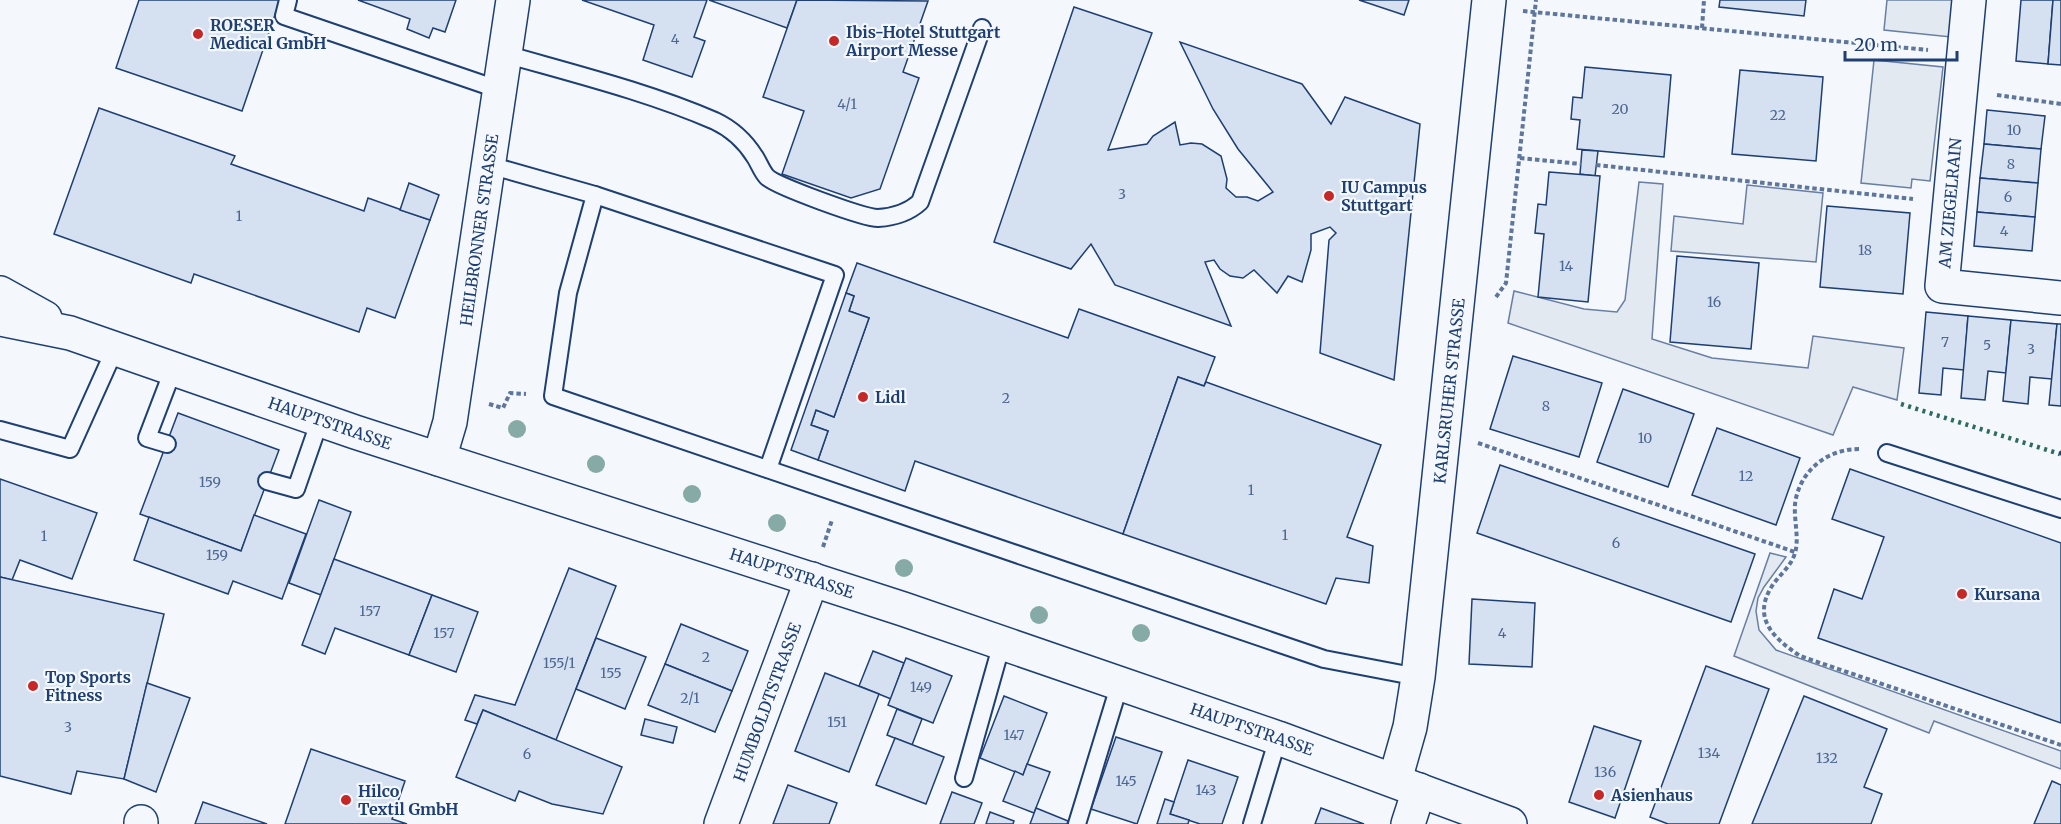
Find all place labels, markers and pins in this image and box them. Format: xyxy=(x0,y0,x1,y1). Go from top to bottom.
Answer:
place label: ROESER Medical GmbH xyxy=(210,15,326,53)
place label: Ibis-Hotel Stuttgart Airport Messe xyxy=(845,22,1001,60)
marker: ROESER Medical GmbH xyxy=(191,27,205,41)
marker: Ibis-Hotel Stuttgart Airport Messe xyxy=(827,34,841,48)
place label: IU Campus Stuttgart xyxy=(1341,177,1427,215)
marker: IU Campus Stuttgart xyxy=(1322,189,1336,203)
place label: Lidl xyxy=(875,387,906,407)
marker: Lidl xyxy=(856,390,870,404)
place label: Kursana xyxy=(1974,584,2040,604)
marker: Kursana xyxy=(1955,587,1969,601)
place label: Top Sports Fitness xyxy=(45,667,131,705)
marker: Top Sports Fitness xyxy=(26,679,40,693)
place label: Hilco Textil GmbH xyxy=(358,781,459,819)
place label: Asienhaus xyxy=(1610,785,1693,805)
marker: Asienhaus xyxy=(1592,788,1606,802)
marker: Hilco Textil GmbH xyxy=(339,793,353,807)

